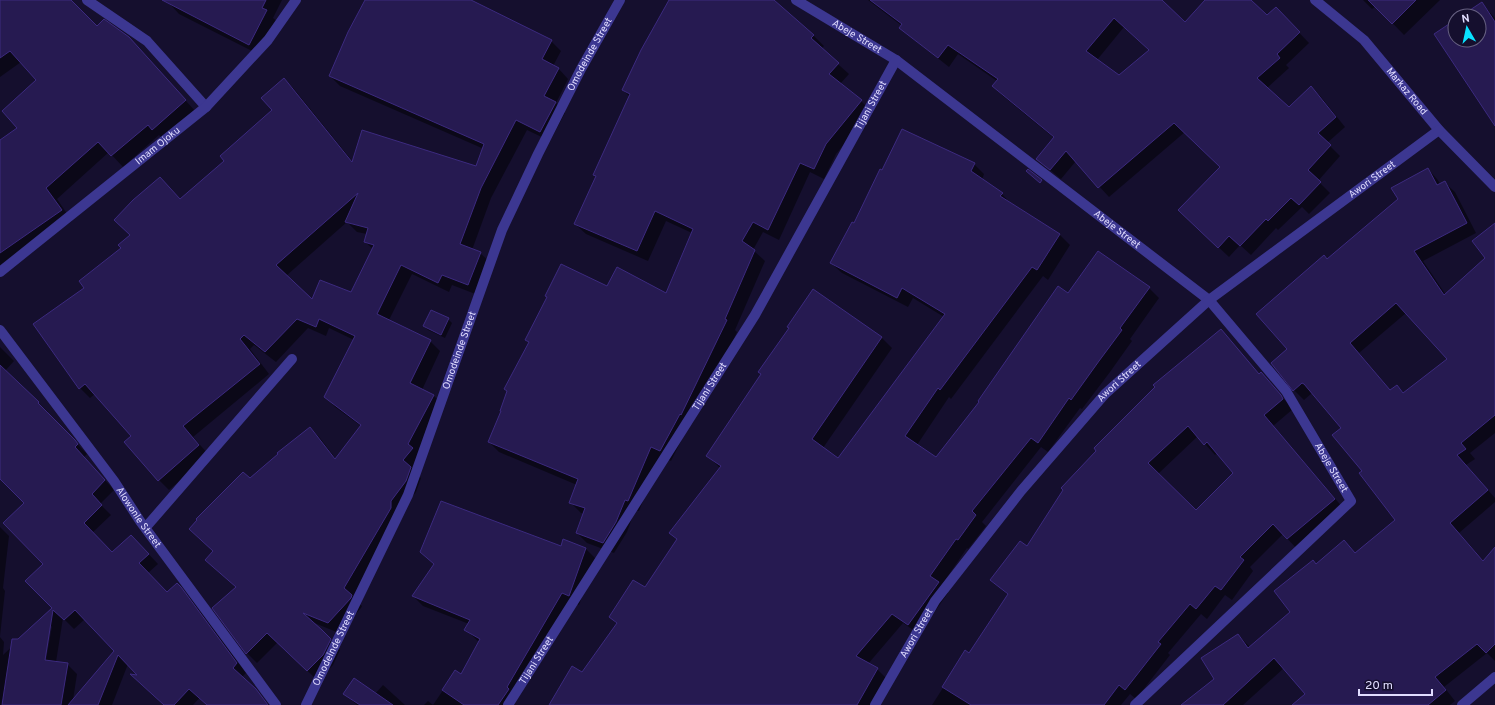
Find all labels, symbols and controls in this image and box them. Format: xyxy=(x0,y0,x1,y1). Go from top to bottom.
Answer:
north arrow xyxy=(1447,8,1487,48)
text: N xyxy=(1461,12,1471,27)
street label: Omodeinde Street xyxy=(564,15,615,93)
street label: Abeje Street xyxy=(830,17,884,57)
street label: Markaz Road xyxy=(1383,65,1430,118)
street label: Tijani Street xyxy=(852,78,890,133)
street label: Imam Ojoku xyxy=(133,124,183,168)
street label: Awori Street xyxy=(1346,158,1398,201)
street label: Abeje Street xyxy=(1091,207,1143,252)
street label: Omodeinde Street xyxy=(439,309,479,391)
street label: Awori Street xyxy=(1094,358,1144,405)
street label: Tijani Street xyxy=(690,360,730,413)
street label: Abeje Street xyxy=(1311,440,1351,495)
street label: Alowonle Street xyxy=(113,484,164,550)
street label: Awori Street xyxy=(897,606,936,660)
street label: Omodeinde Street xyxy=(310,608,357,688)
street label: Tijani Street xyxy=(516,633,557,687)
scale bar xyxy=(1359,671,1432,697)
text: 20 m xyxy=(1365,678,1393,694)

